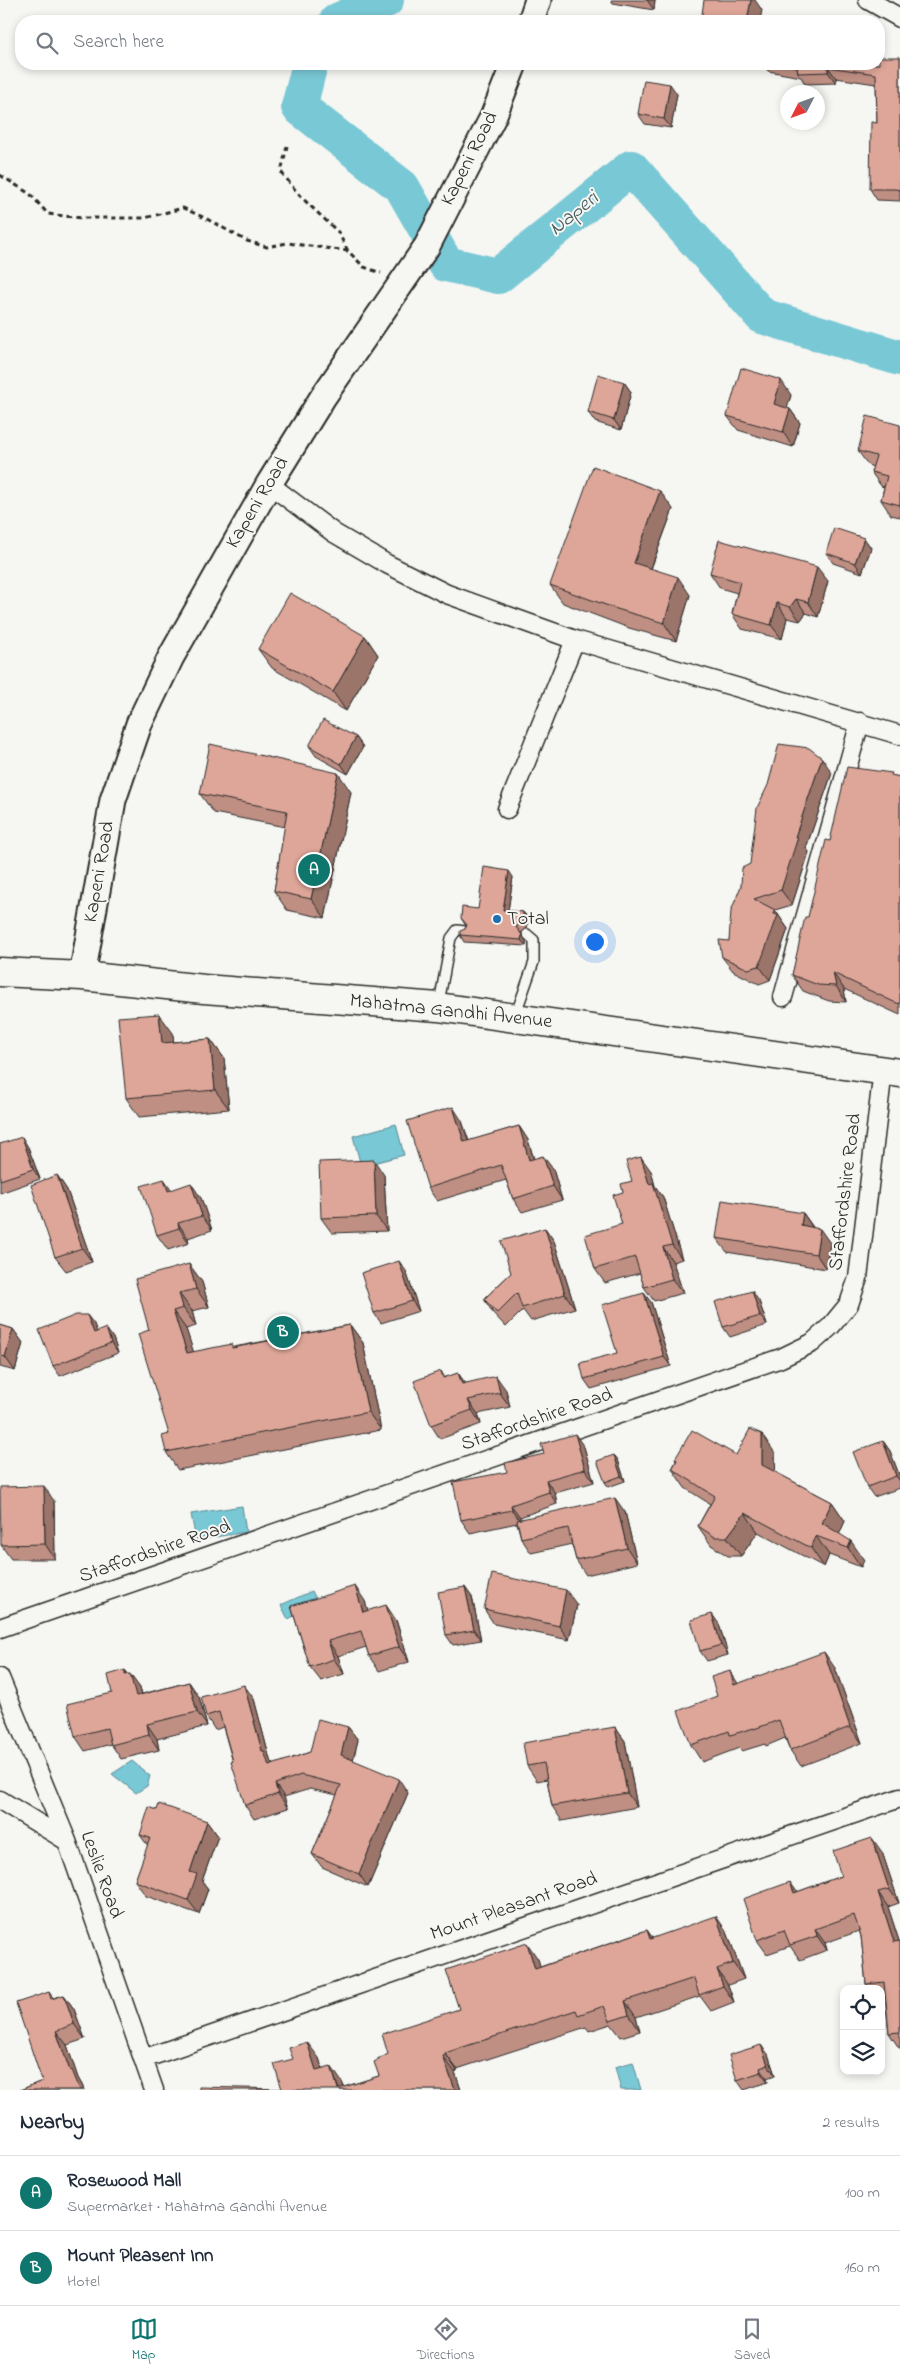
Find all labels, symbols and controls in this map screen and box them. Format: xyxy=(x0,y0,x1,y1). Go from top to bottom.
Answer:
search box xyxy=(15,15,885,70)
icon: search xyxy=(33,29,61,57)
text: Search here xyxy=(73,29,164,56)
north arrow xyxy=(780,85,825,130)
street label: Kapeni Road xyxy=(434,107,506,211)
water label: Naperi xyxy=(543,183,607,243)
street label: Kapeni Road xyxy=(219,452,297,554)
street label: Kapeni Road xyxy=(77,819,123,925)
pin: A xyxy=(298,851,330,889)
place label: Total xyxy=(507,905,549,934)
marker: Total xyxy=(491,913,503,925)
your location xyxy=(582,929,608,955)
street label: Mahatma Gandhi Avenue xyxy=(348,987,554,1037)
street label: Staffordshire Road xyxy=(822,1112,870,1272)
pin: B xyxy=(267,1313,299,1351)
street label: Staffordshire Road xyxy=(457,1381,617,1459)
street label: Staffordshire Road xyxy=(75,1513,235,1591)
street label: Leslie Road xyxy=(72,1827,130,1923)
street label: Mount Pleasant Road xyxy=(427,1865,601,1949)
map controls xyxy=(840,1985,885,2075)
button: locate xyxy=(840,1985,885,2030)
button: layers xyxy=(840,2030,885,2075)
text: Nearby xyxy=(20,2108,84,2138)
text: 2 results xyxy=(822,2111,880,2135)
text: Rosewood Mall xyxy=(67,2168,181,2195)
text: A xyxy=(31,2181,41,2205)
text: 100 m xyxy=(845,2181,880,2205)
text: Supermarket · Mahatma Gandhi Avenue xyxy=(67,2195,327,2219)
text: Mount Pleasent Inn xyxy=(67,2243,213,2270)
text: B xyxy=(31,2256,41,2280)
text: 160 m xyxy=(845,2256,880,2280)
text: Hotel xyxy=(67,2270,100,2294)
tab: Map xyxy=(130,2315,158,2366)
tab: Directions xyxy=(417,2315,475,2366)
tab: Saved xyxy=(734,2315,770,2366)

